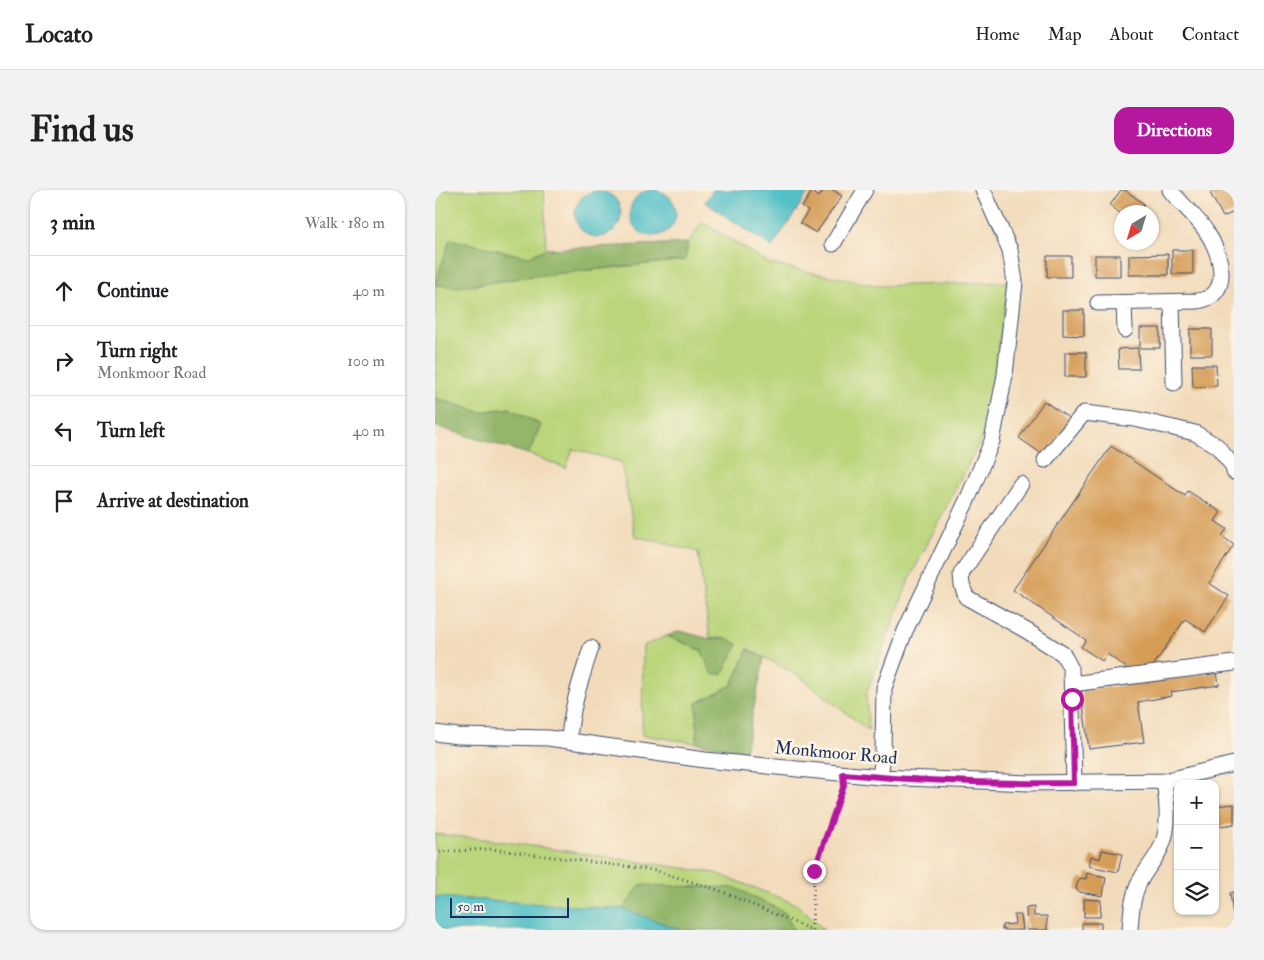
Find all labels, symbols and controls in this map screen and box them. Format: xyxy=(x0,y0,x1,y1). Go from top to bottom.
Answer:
text: Locato xyxy=(25,19,93,50)
text: Home xyxy=(975,23,1020,46)
text: Map xyxy=(1048,23,1082,46)
text: About xyxy=(1110,23,1154,46)
text: Contact xyxy=(1182,23,1239,46)
button: Directions xyxy=(1114,107,1234,154)
text: Find us xyxy=(30,108,134,152)
north arrow xyxy=(1114,205,1159,250)
text: 3 min xyxy=(50,209,95,236)
text: Walk · 180 m xyxy=(305,213,385,233)
icon: ahead xyxy=(50,277,78,305)
text: Continue xyxy=(97,279,168,303)
text: 40 m xyxy=(352,281,385,301)
text: Turn right xyxy=(97,339,177,363)
icon: right xyxy=(50,347,78,375)
text: 100 m xyxy=(347,351,385,371)
text: Monkmoor Road xyxy=(97,363,206,383)
icon: left xyxy=(50,417,78,445)
text: Turn left xyxy=(97,419,165,443)
text: 40 m xyxy=(352,421,385,441)
icon: arrive xyxy=(50,487,78,515)
text: Arrive at destination xyxy=(97,489,249,513)
route start xyxy=(1061,688,1084,711)
street label: Monkmoor Road xyxy=(774,736,898,770)
map controls xyxy=(1174,780,1219,915)
button: + xyxy=(1174,780,1219,825)
button: − xyxy=(1174,825,1219,870)
route end xyxy=(803,860,826,883)
button: layers xyxy=(1174,870,1219,915)
scale bar xyxy=(450,895,569,918)
text: 50 m xyxy=(457,898,484,915)

